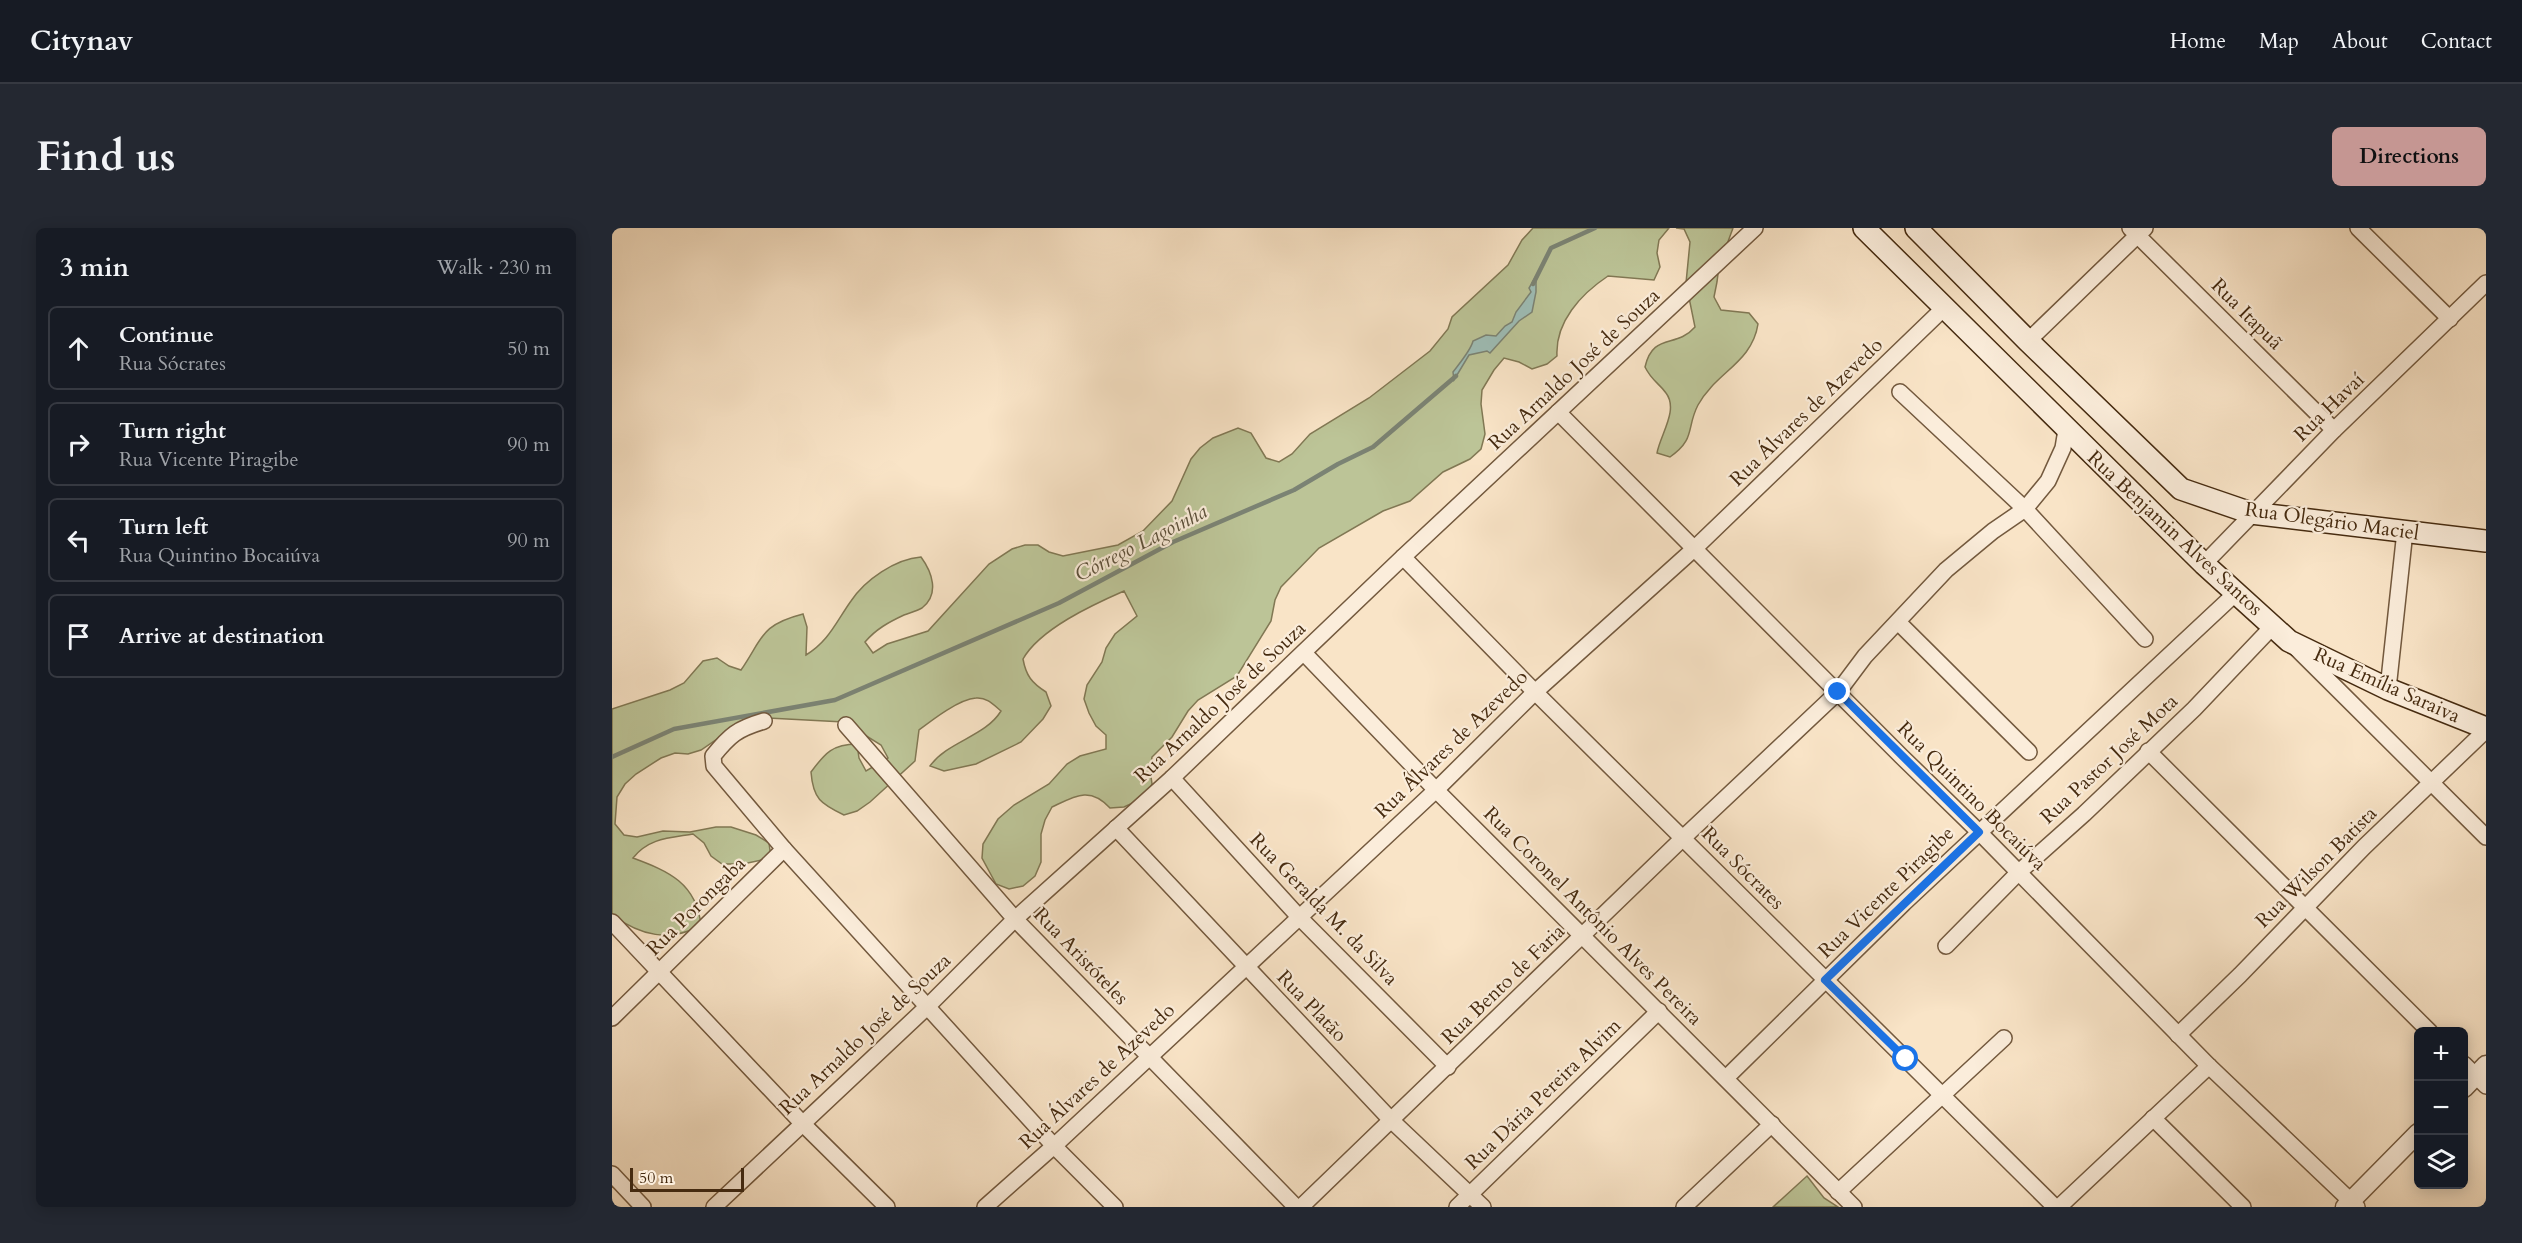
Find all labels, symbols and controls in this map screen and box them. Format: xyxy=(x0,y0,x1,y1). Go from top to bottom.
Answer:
text: Citynav xyxy=(30,22,133,60)
text: Home xyxy=(2170,27,2226,56)
text: Map xyxy=(2259,27,2299,56)
text: About xyxy=(2332,27,2388,56)
text: Contact xyxy=(2421,27,2492,56)
button: Directions xyxy=(2332,127,2486,186)
text: Find us xyxy=(36,128,176,185)
text: 3 min xyxy=(60,250,129,285)
text: Walk · 230 m xyxy=(437,254,552,281)
street label: Rua Itapuã xyxy=(2205,272,2289,356)
street label: Rua Arnaldo José de Souza xyxy=(1482,282,1666,456)
text: Continue xyxy=(119,320,214,350)
icon: ahead xyxy=(62,332,95,365)
street label: Rua Álvares de Azevedo xyxy=(1723,332,1889,492)
text: 50 m xyxy=(507,335,550,362)
text: Rua Sócrates xyxy=(119,350,226,377)
street label: Rua Havaí xyxy=(2288,366,2371,447)
text: Turn right xyxy=(119,416,226,446)
icon: right xyxy=(62,428,95,461)
text: 90 m xyxy=(507,431,550,458)
street label: Rua Benjamin Alves Santos xyxy=(2081,444,2269,622)
text: Rua Vicente Piragibe xyxy=(119,446,299,473)
street label: Rua Olegário Maciel xyxy=(2243,495,2421,547)
water label: Córrego Lagoinha xyxy=(1070,497,1212,589)
text: Turn left xyxy=(119,512,208,542)
icon: left xyxy=(62,524,95,557)
text: 90 m xyxy=(507,527,550,554)
text: Rua Quintino Bocaiúva xyxy=(119,542,320,569)
street label: Rua Arnaldo José de Souza xyxy=(1128,615,1312,789)
icon: arrive xyxy=(62,620,95,653)
text: Arrive at destination xyxy=(119,621,324,651)
street label: Rua Emília Saraiva xyxy=(2310,641,2465,729)
street label: Rua Álvares de Azevedo xyxy=(1368,664,1534,824)
route end xyxy=(1824,678,1850,704)
street label: Rua Pastor José Mota xyxy=(2034,688,2184,830)
street label: Rua Quintino Bocaiúva xyxy=(1891,715,2053,877)
street label: Rua Wilson Batista xyxy=(2249,800,2383,934)
street label: Rua Coronel Antônio Alves Pereira xyxy=(1478,801,1709,1032)
street label: Rua Vicente Piragibe xyxy=(1812,820,1960,964)
street label: Rua Sócrates xyxy=(1696,821,1790,915)
street label: Rua Geralda M. da Silva xyxy=(1244,827,1404,992)
street label: Rua Porongaba xyxy=(640,850,752,962)
street label: Rua Aristóteles xyxy=(1027,901,1135,1011)
street label: Rua Bento de Faria xyxy=(1435,918,1571,1050)
street label: Rua Arnaldo José de Souza xyxy=(773,947,957,1121)
street label: Rua Platão xyxy=(1271,964,1353,1048)
street label: Rua Álvares de Azevedo xyxy=(1013,997,1181,1155)
street label: Rua Dária Pereira Alvim xyxy=(1459,1012,1627,1176)
map controls xyxy=(2414,1027,2468,1189)
button: + xyxy=(2414,1027,2468,1081)
route start xyxy=(1892,1045,1918,1071)
button: − xyxy=(2414,1081,2468,1135)
button: layers xyxy=(2414,1135,2468,1189)
scale bar xyxy=(630,1165,744,1192)
text: 50 m xyxy=(639,1167,673,1189)

